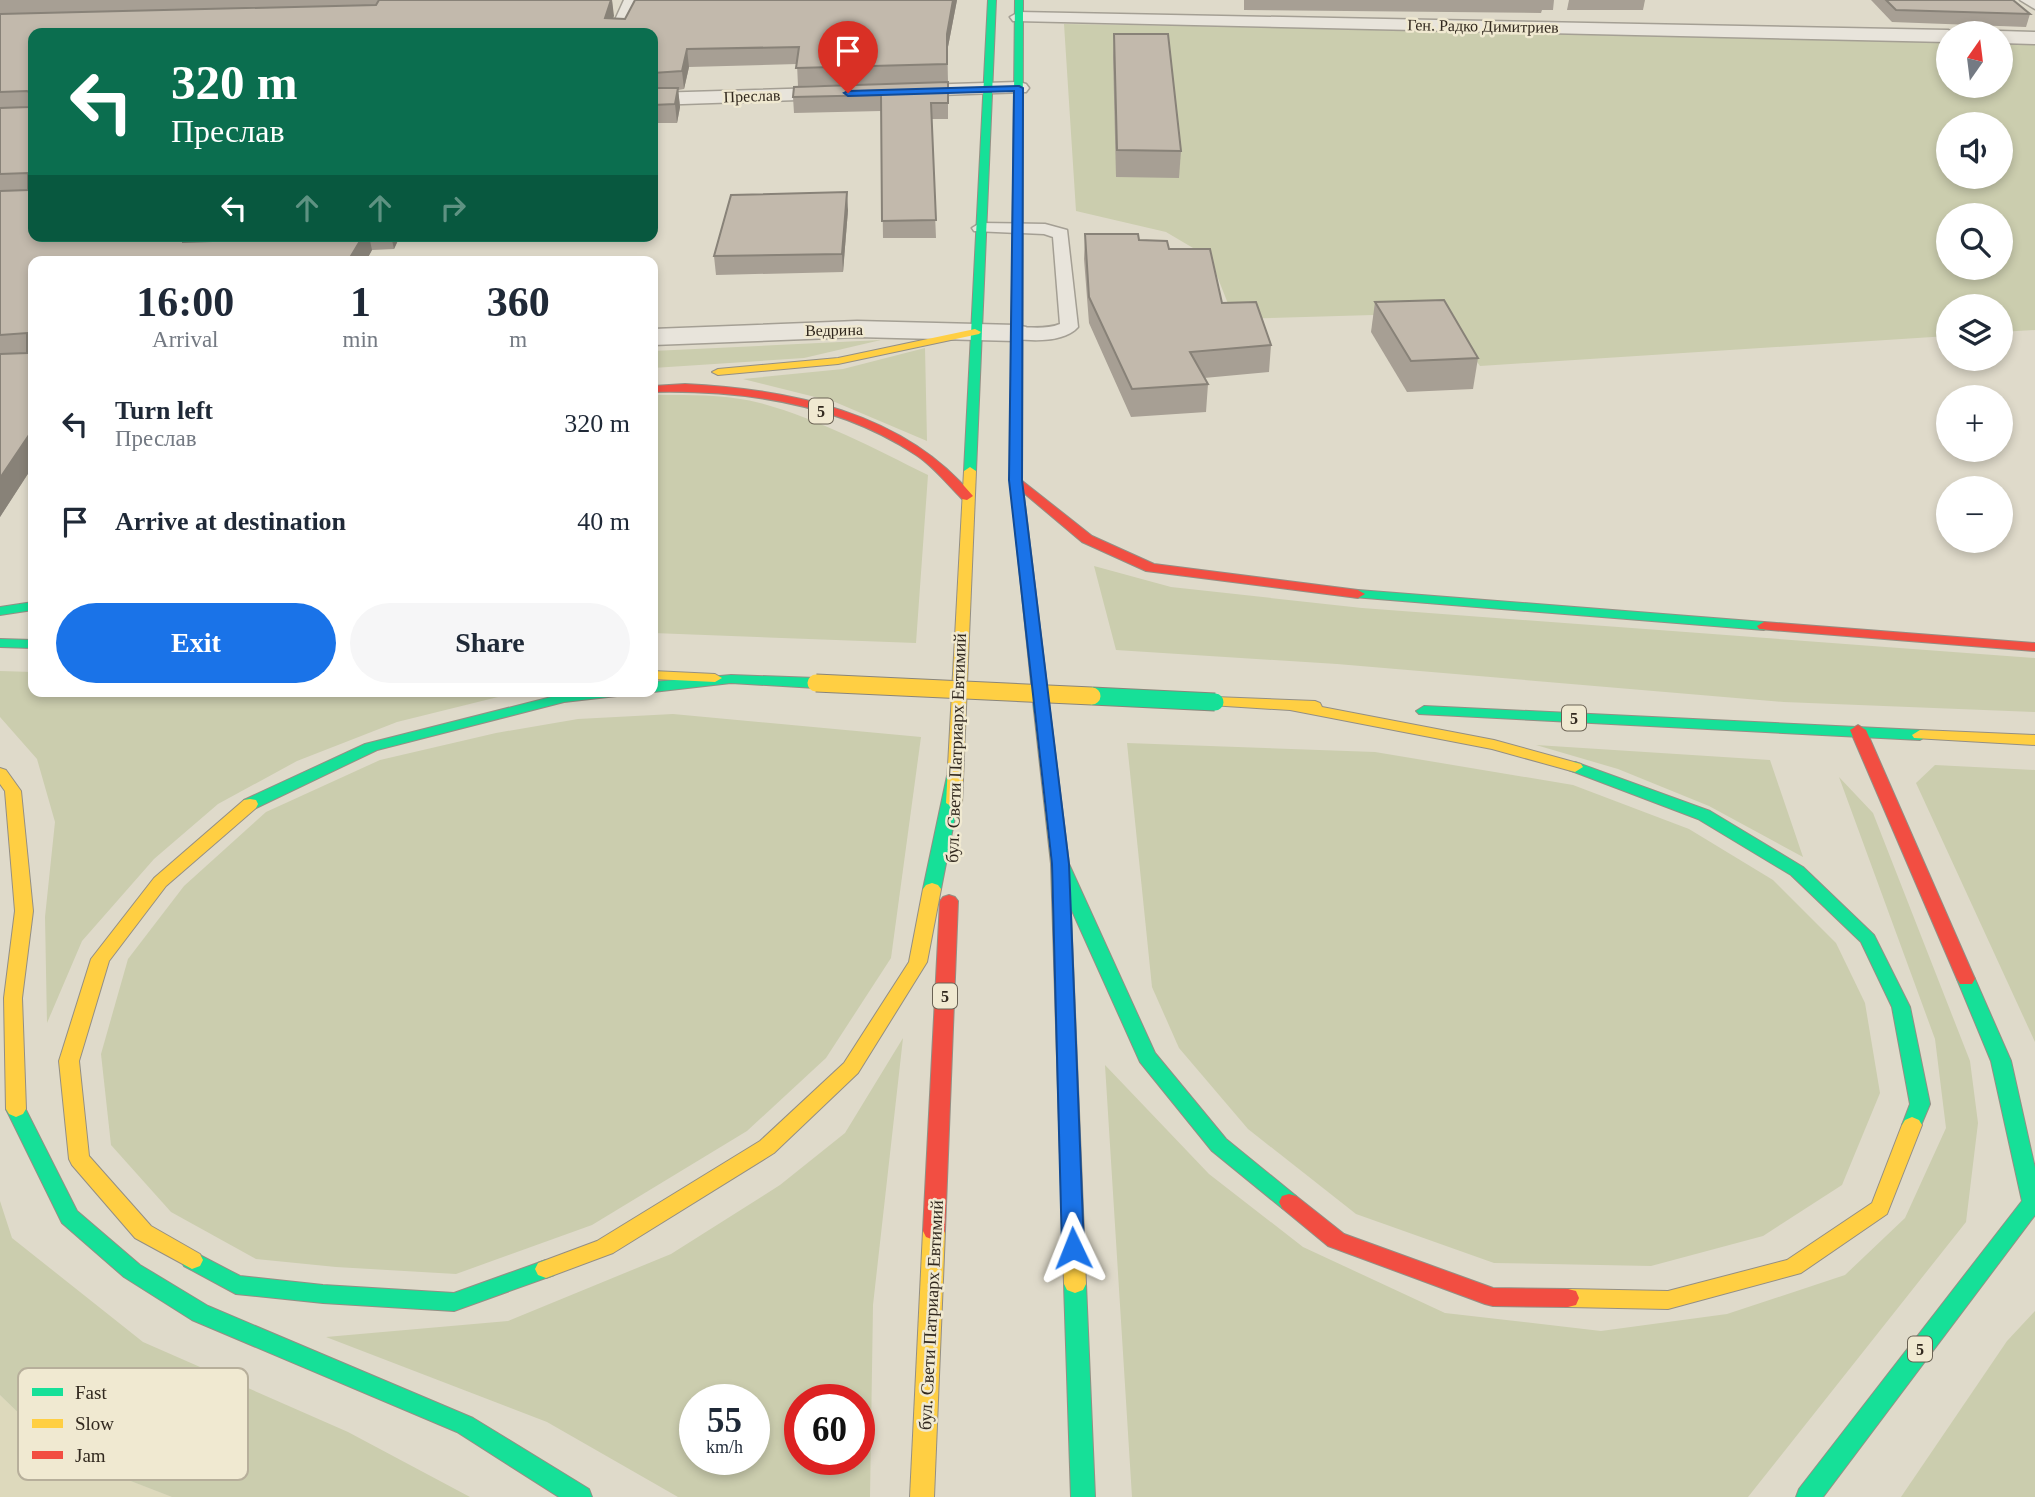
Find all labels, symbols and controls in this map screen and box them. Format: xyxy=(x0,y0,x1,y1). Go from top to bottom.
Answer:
street label: Ген. Радко Димитриев xyxy=(1407,16,1559,37)
pin xyxy=(818,21,878,93)
north arrow xyxy=(1936,21,2012,98)
map controls xyxy=(1936,21,2013,553)
icon: arrive xyxy=(829,32,867,70)
text: 320 m xyxy=(171,55,298,110)
icon: left xyxy=(56,56,147,147)
street label: Преслав xyxy=(723,86,781,106)
button: sound xyxy=(1936,112,2013,189)
text: Преслав xyxy=(171,113,285,149)
icon: left xyxy=(215,189,253,227)
icon: ahead xyxy=(288,189,326,227)
icon: ahead xyxy=(361,189,399,227)
icon: right xyxy=(434,189,472,227)
button: search xyxy=(1936,203,2013,280)
text: 16:00 xyxy=(136,279,234,325)
text: 1 xyxy=(350,279,371,325)
text: 360 xyxy=(487,279,550,325)
button: layers xyxy=(1936,294,2013,371)
street label: Ведрина xyxy=(805,321,863,340)
text: Arrival xyxy=(152,327,219,352)
text: min xyxy=(343,327,378,352)
text: m xyxy=(509,327,527,352)
button: + xyxy=(1936,385,2013,462)
text: Turn left xyxy=(115,396,213,425)
road number: 5 xyxy=(809,398,833,424)
icon: left xyxy=(56,405,94,443)
text: 320 m xyxy=(564,409,630,438)
text: Преслав xyxy=(115,426,197,451)
button: − xyxy=(1936,476,2013,553)
icon: arrive xyxy=(56,503,94,541)
text: Arrive at destination xyxy=(115,507,346,536)
text: 40 m xyxy=(577,507,630,536)
button: Exit xyxy=(56,603,336,683)
button: Share xyxy=(350,603,630,683)
street label: бул. Свети Патриарх Евтимий xyxy=(942,632,970,863)
road number: 5 xyxy=(1562,706,1586,730)
road number: 5 xyxy=(933,984,957,1008)
street label: бул. Свети Патриарх Евтимий xyxy=(915,1199,947,1430)
position arrow xyxy=(1036,1211,1110,1285)
road number: 5 xyxy=(1908,1336,1932,1362)
legend xyxy=(18,1368,248,1480)
text: Fast xyxy=(75,1382,107,1403)
speed limit sign: 60 xyxy=(784,1384,875,1475)
text: 55 xyxy=(707,1401,742,1440)
text: Slow xyxy=(75,1413,114,1434)
text: km/h xyxy=(706,1437,743,1457)
text: Jam xyxy=(75,1445,106,1466)

